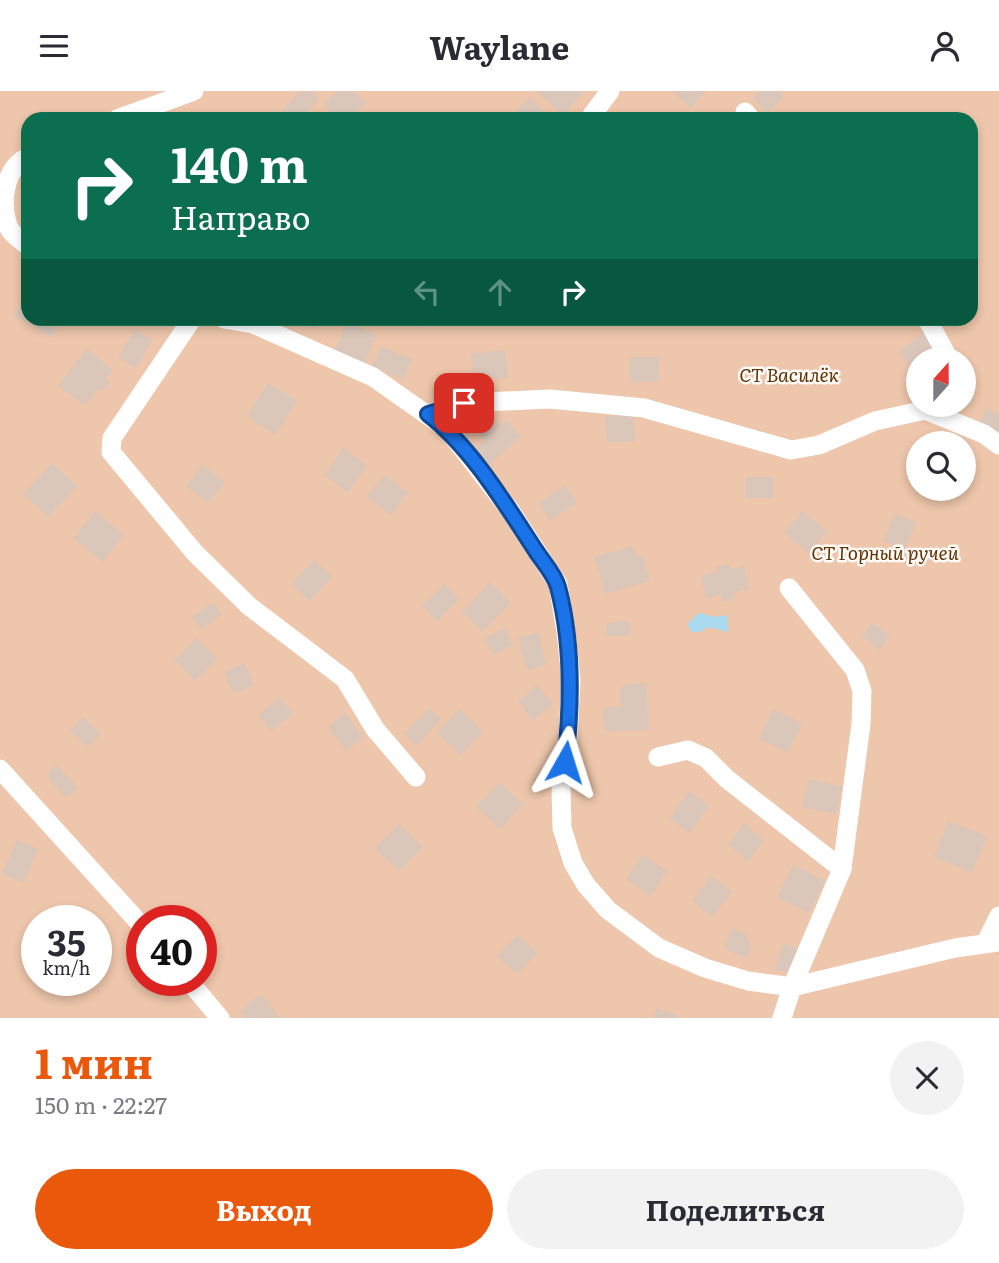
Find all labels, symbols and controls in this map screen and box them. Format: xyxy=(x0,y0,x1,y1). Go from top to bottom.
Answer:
text: Waylane xyxy=(430,22,569,70)
icon: menu xyxy=(35,27,73,65)
icon: person xyxy=(926,27,964,65)
text: 140 m xyxy=(171,125,308,198)
icon: right xyxy=(56,140,147,231)
text: Направо xyxy=(171,192,311,240)
icon: left xyxy=(408,273,446,311)
icon: ahead xyxy=(481,273,519,311)
icon: right xyxy=(554,273,592,311)
north arrow xyxy=(906,347,976,417)
map controls xyxy=(906,347,976,501)
park label: СТ Василёк xyxy=(739,360,840,388)
pin xyxy=(434,373,494,433)
icon: arrive xyxy=(445,384,483,422)
button: search xyxy=(906,431,976,501)
park label: СТ Горный ручей xyxy=(811,538,960,566)
position arrow xyxy=(528,725,602,799)
speed limit sign: 40 xyxy=(126,905,217,996)
text: 35 xyxy=(47,915,86,967)
text: km/h xyxy=(43,954,90,981)
text: 1 мин xyxy=(35,1030,153,1092)
button: close xyxy=(890,1041,964,1115)
text: 150 m · 22:27 xyxy=(35,1087,167,1121)
button: Выход xyxy=(35,1169,493,1249)
button: Поделиться xyxy=(507,1169,964,1249)

